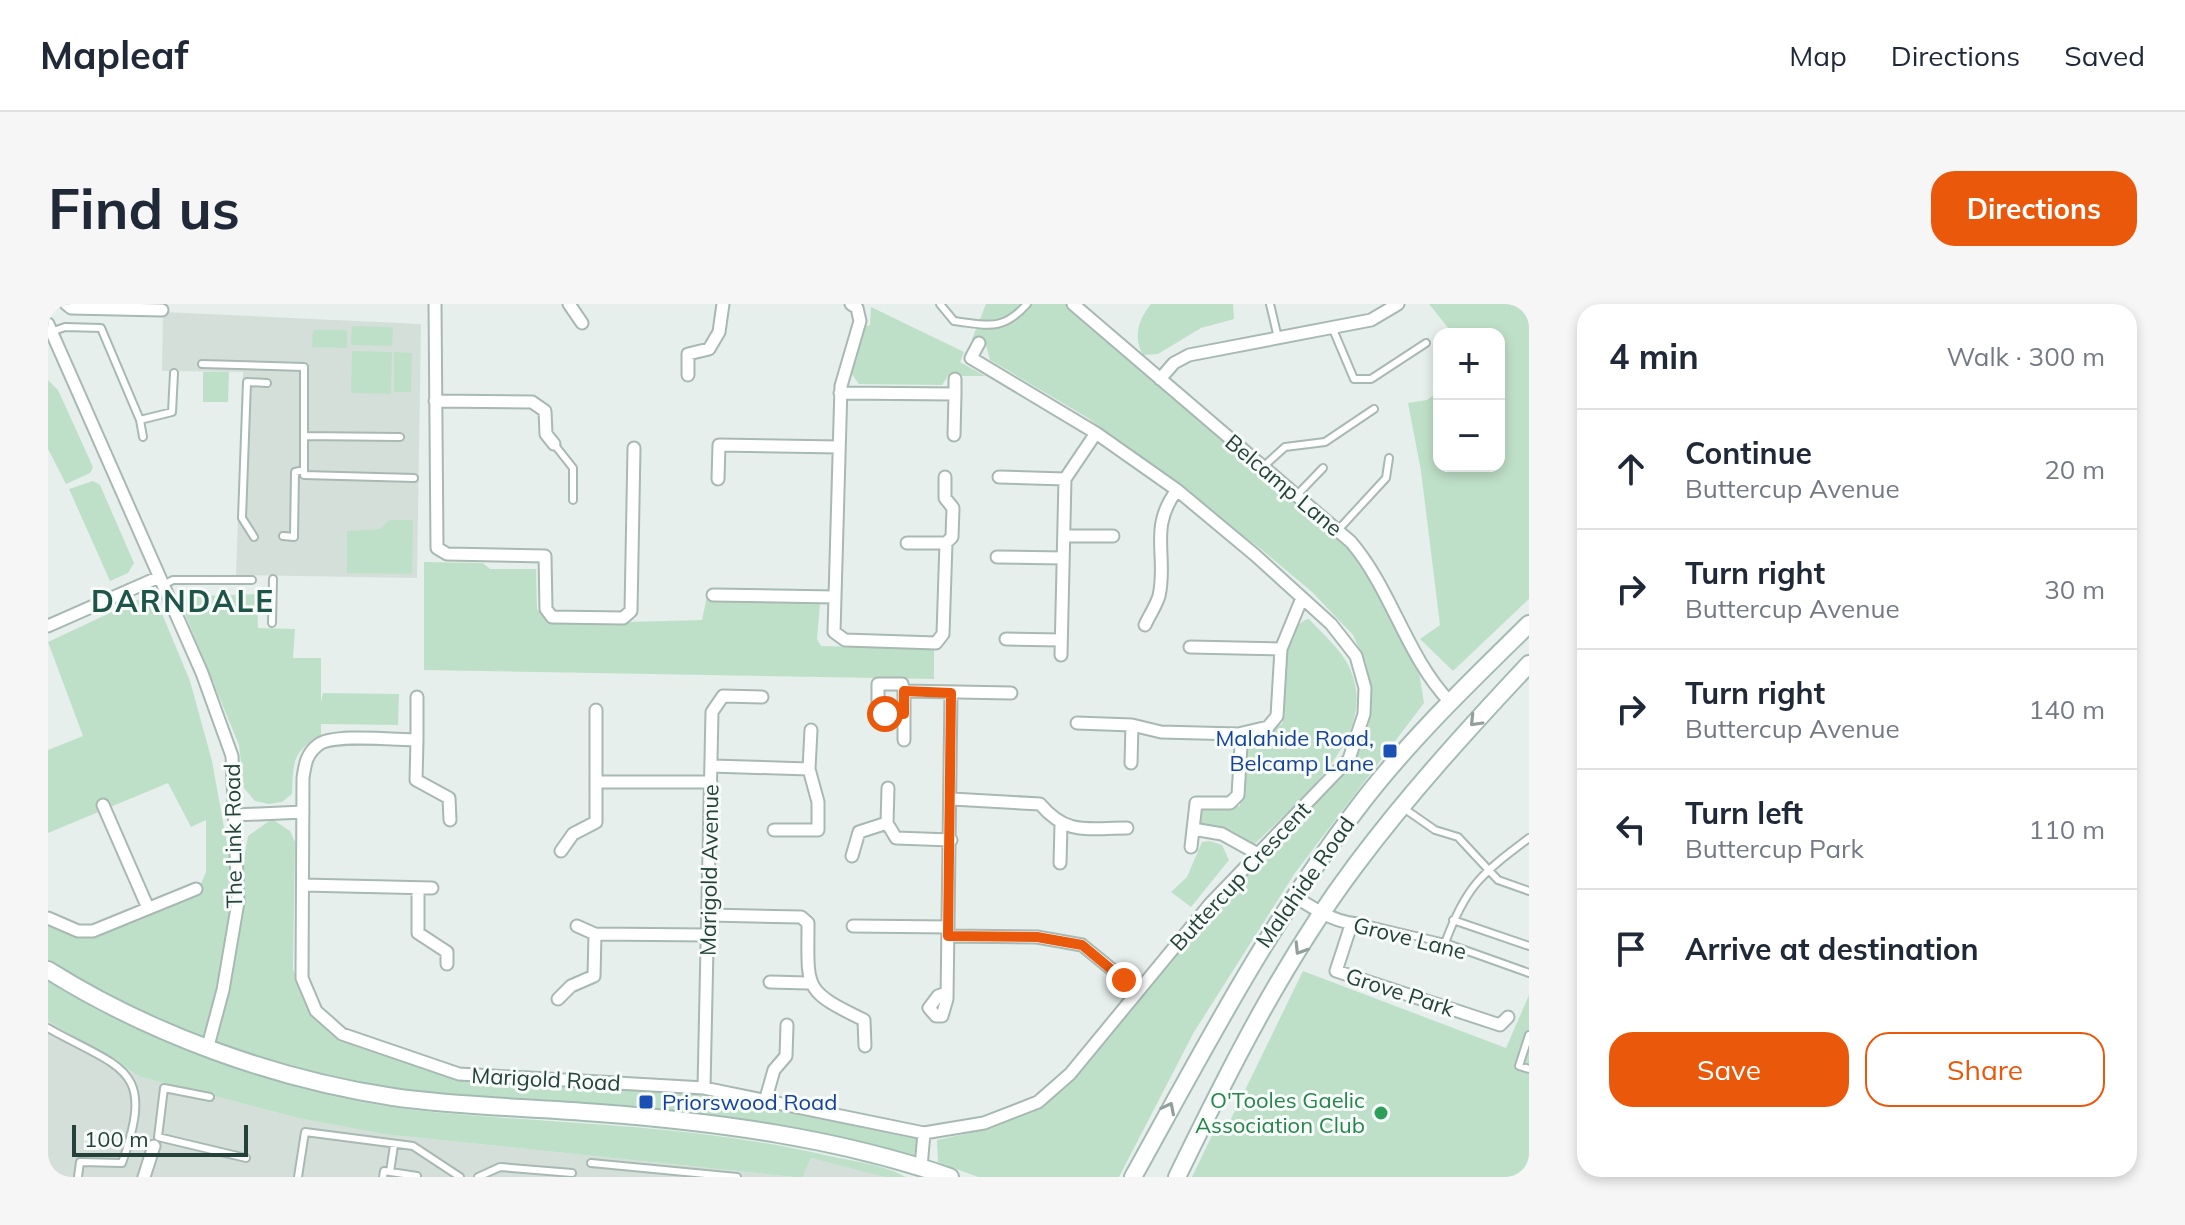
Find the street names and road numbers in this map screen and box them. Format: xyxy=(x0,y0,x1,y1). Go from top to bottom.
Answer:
street label: Belcamp Lane xyxy=(1220,428,1348,542)
street label: The Link Road xyxy=(218,763,248,909)
street label: Marigold Avenue xyxy=(694,784,724,956)
street label: Buttercup Crescent xyxy=(1164,795,1317,956)
street label: Malahide Road xyxy=(1250,811,1360,953)
street label: Grove Lane xyxy=(1351,910,1469,966)
street label: Grove Park xyxy=(1342,961,1458,1023)
street label: Marigold Road xyxy=(471,1061,621,1097)

